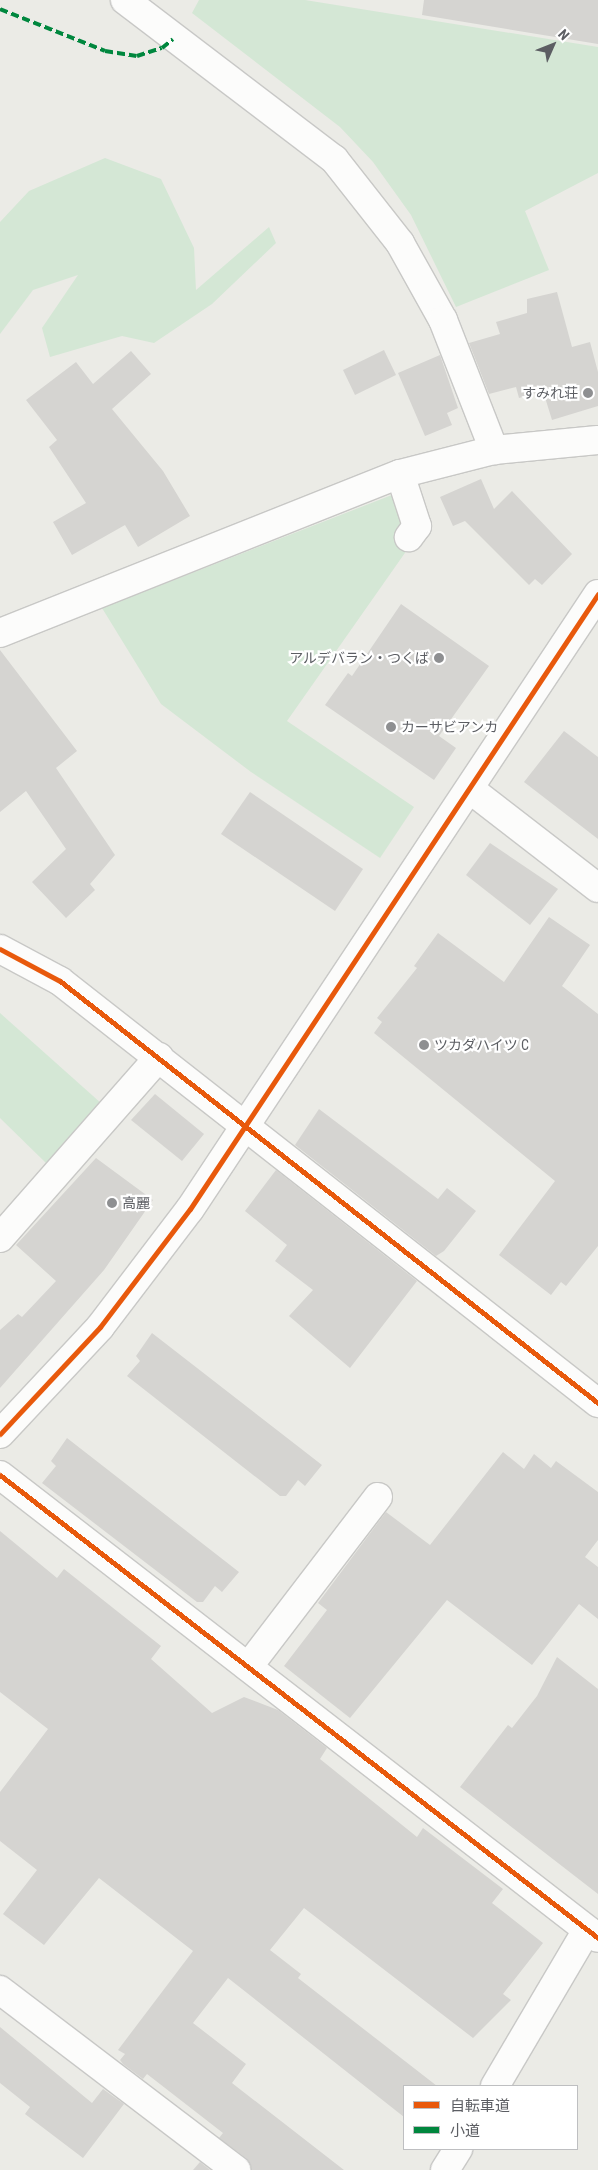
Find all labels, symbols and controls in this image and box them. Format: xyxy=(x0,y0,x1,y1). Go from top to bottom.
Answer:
north arrow xyxy=(528,20,578,70)
text: N xyxy=(555,26,573,43)
place label: すみれ荘 xyxy=(522,385,578,401)
marker: すみれ荘 xyxy=(582,387,594,399)
place label: アルデバラン・つくば xyxy=(289,650,429,666)
marker: アルデバラン・つくば xyxy=(433,652,445,664)
place label: カーサビアンカ xyxy=(401,719,499,735)
marker: カーサビアンカ xyxy=(385,721,397,733)
place label: ツカダハイツ C xyxy=(434,1037,529,1053)
marker: ツカダハイツ C xyxy=(418,1039,430,1051)
place label: 高麗 xyxy=(122,1195,150,1211)
marker: 高麗 xyxy=(106,1197,118,1209)
legend xyxy=(403,2085,578,2150)
text: 自転車道 xyxy=(450,2097,510,2115)
text: 小道 xyxy=(450,2122,480,2140)

